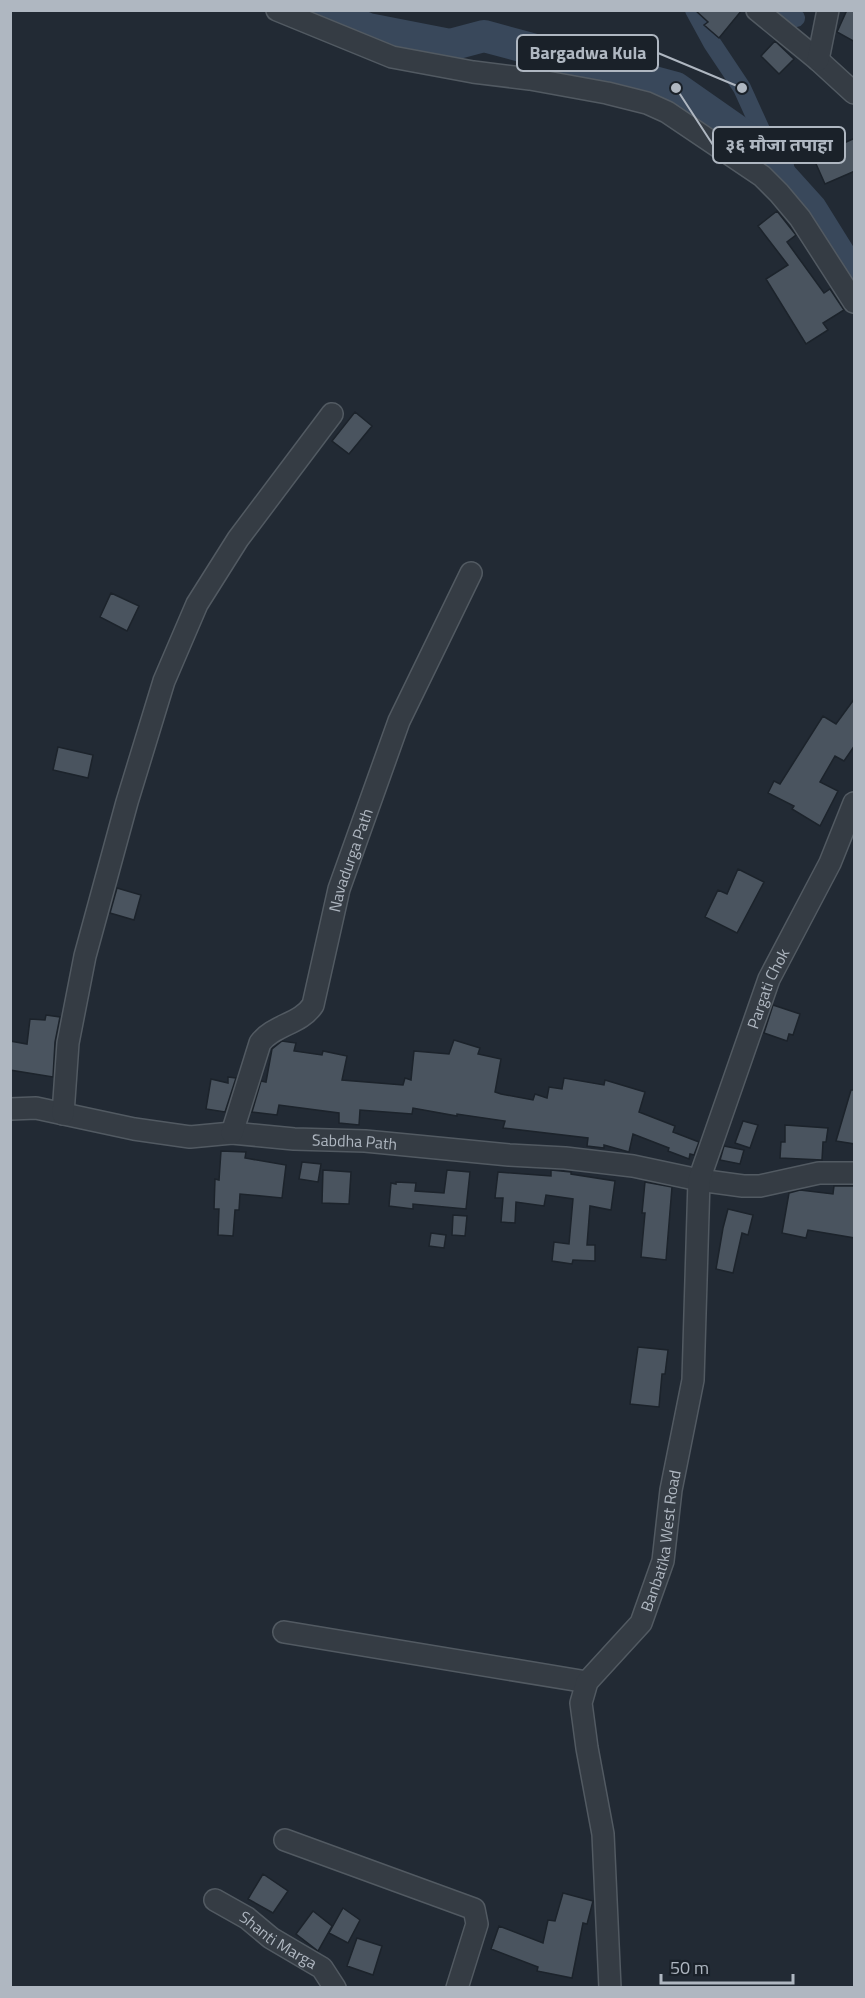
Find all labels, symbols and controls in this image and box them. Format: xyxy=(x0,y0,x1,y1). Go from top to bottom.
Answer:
callout: Bargadwa Kula xyxy=(517,35,658,71)
text: Bargadwa Kula xyxy=(530,39,646,66)
callout: ३६ मौजा तपाहा xyxy=(713,127,845,163)
text: ३६ मौजा तपाहा xyxy=(725,131,833,158)
street label: Navadurga Path xyxy=(322,805,379,914)
street label: Pargati Chok xyxy=(741,944,795,1032)
street label: Sabdha Path xyxy=(312,1128,398,1156)
street label: Banbatika West Road xyxy=(634,1468,687,1615)
street label: Shanti Marga xyxy=(235,1904,322,1975)
scale bar xyxy=(661,1947,793,1985)
text: 50 m xyxy=(670,1954,709,1981)

